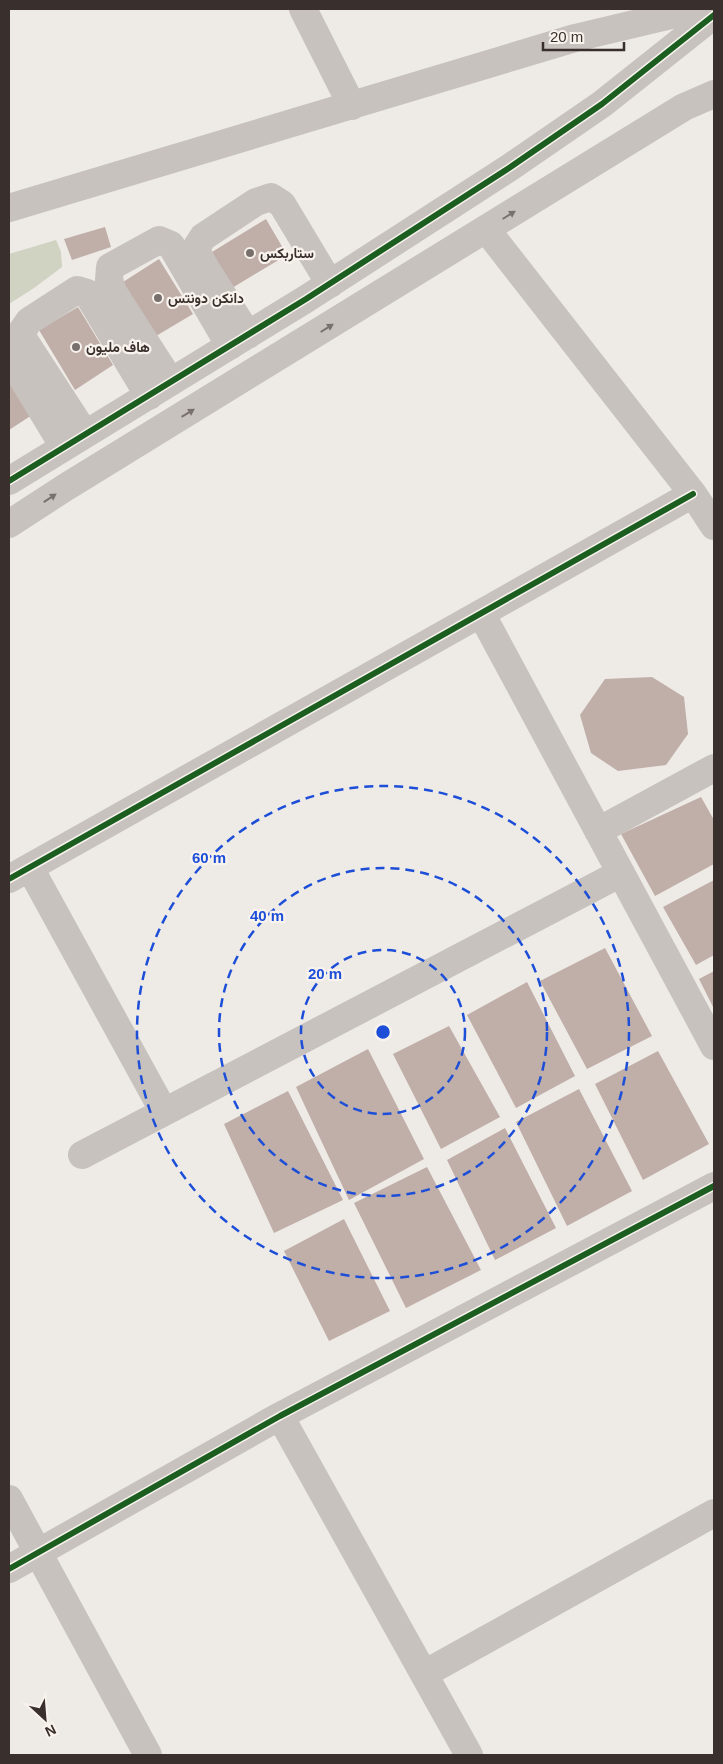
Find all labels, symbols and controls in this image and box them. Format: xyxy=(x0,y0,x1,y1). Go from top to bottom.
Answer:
scale bar xyxy=(543,20,624,52)
text: 20 m xyxy=(550,28,583,45)
one-way arrow xyxy=(503,210,516,219)
place label: ستاربكس xyxy=(260,245,314,262)
marker: ستاربكس xyxy=(244,247,256,259)
place label: دانكن دونتس xyxy=(168,290,244,307)
marker: دانكن دونتس xyxy=(152,292,164,304)
one-way arrow xyxy=(320,323,333,332)
place label: هاف مليون xyxy=(86,339,150,356)
marker: هاف مليون xyxy=(70,341,82,353)
one-way arrow xyxy=(181,408,195,417)
one-way arrow xyxy=(43,493,56,503)
text: 60 m xyxy=(192,849,226,866)
text: 40 m xyxy=(250,907,284,924)
text: 20 m xyxy=(308,965,342,982)
centre of rings xyxy=(374,1023,392,1041)
north arrow xyxy=(20,1694,70,1744)
text: N xyxy=(43,1721,59,1740)

